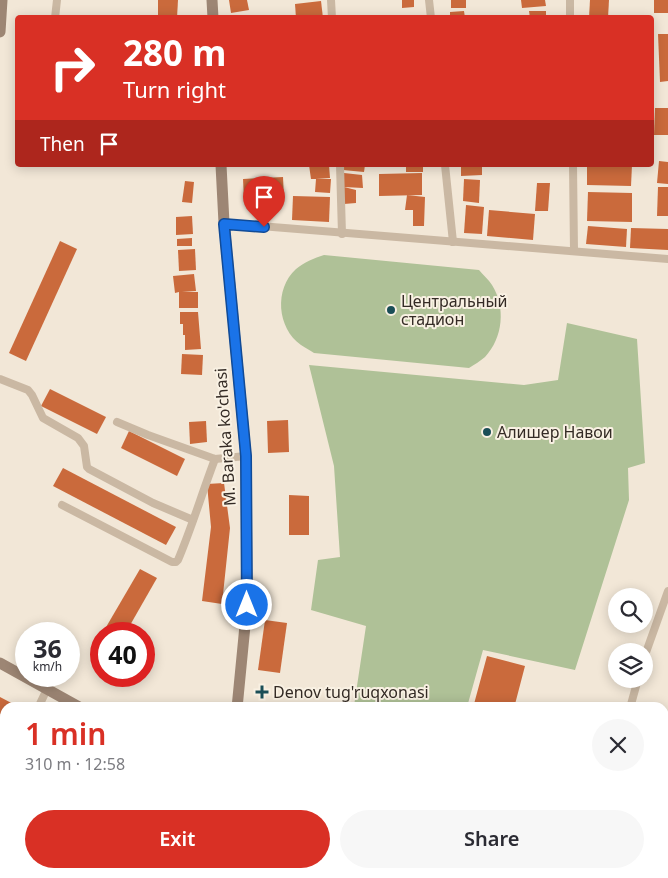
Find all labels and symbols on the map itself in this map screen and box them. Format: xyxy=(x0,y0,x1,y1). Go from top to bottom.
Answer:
pin xyxy=(243,176,285,227)
place label: Центральный стадион xyxy=(401,290,508,330)
marker: Центральный стадион xyxy=(385,304,397,316)
street label: M. Baraka ko'chasi xyxy=(209,367,241,507)
place label: Алишер Навои xyxy=(497,421,613,443)
marker: Алишер Навои xyxy=(481,426,493,438)
position arrow xyxy=(220,578,272,630)
speed limit sign: 40 xyxy=(90,622,155,687)
place label: Denov tug'ruqxonasi xyxy=(273,681,429,703)
marker: Denov tug'ruqxonasi xyxy=(255,685,269,699)

